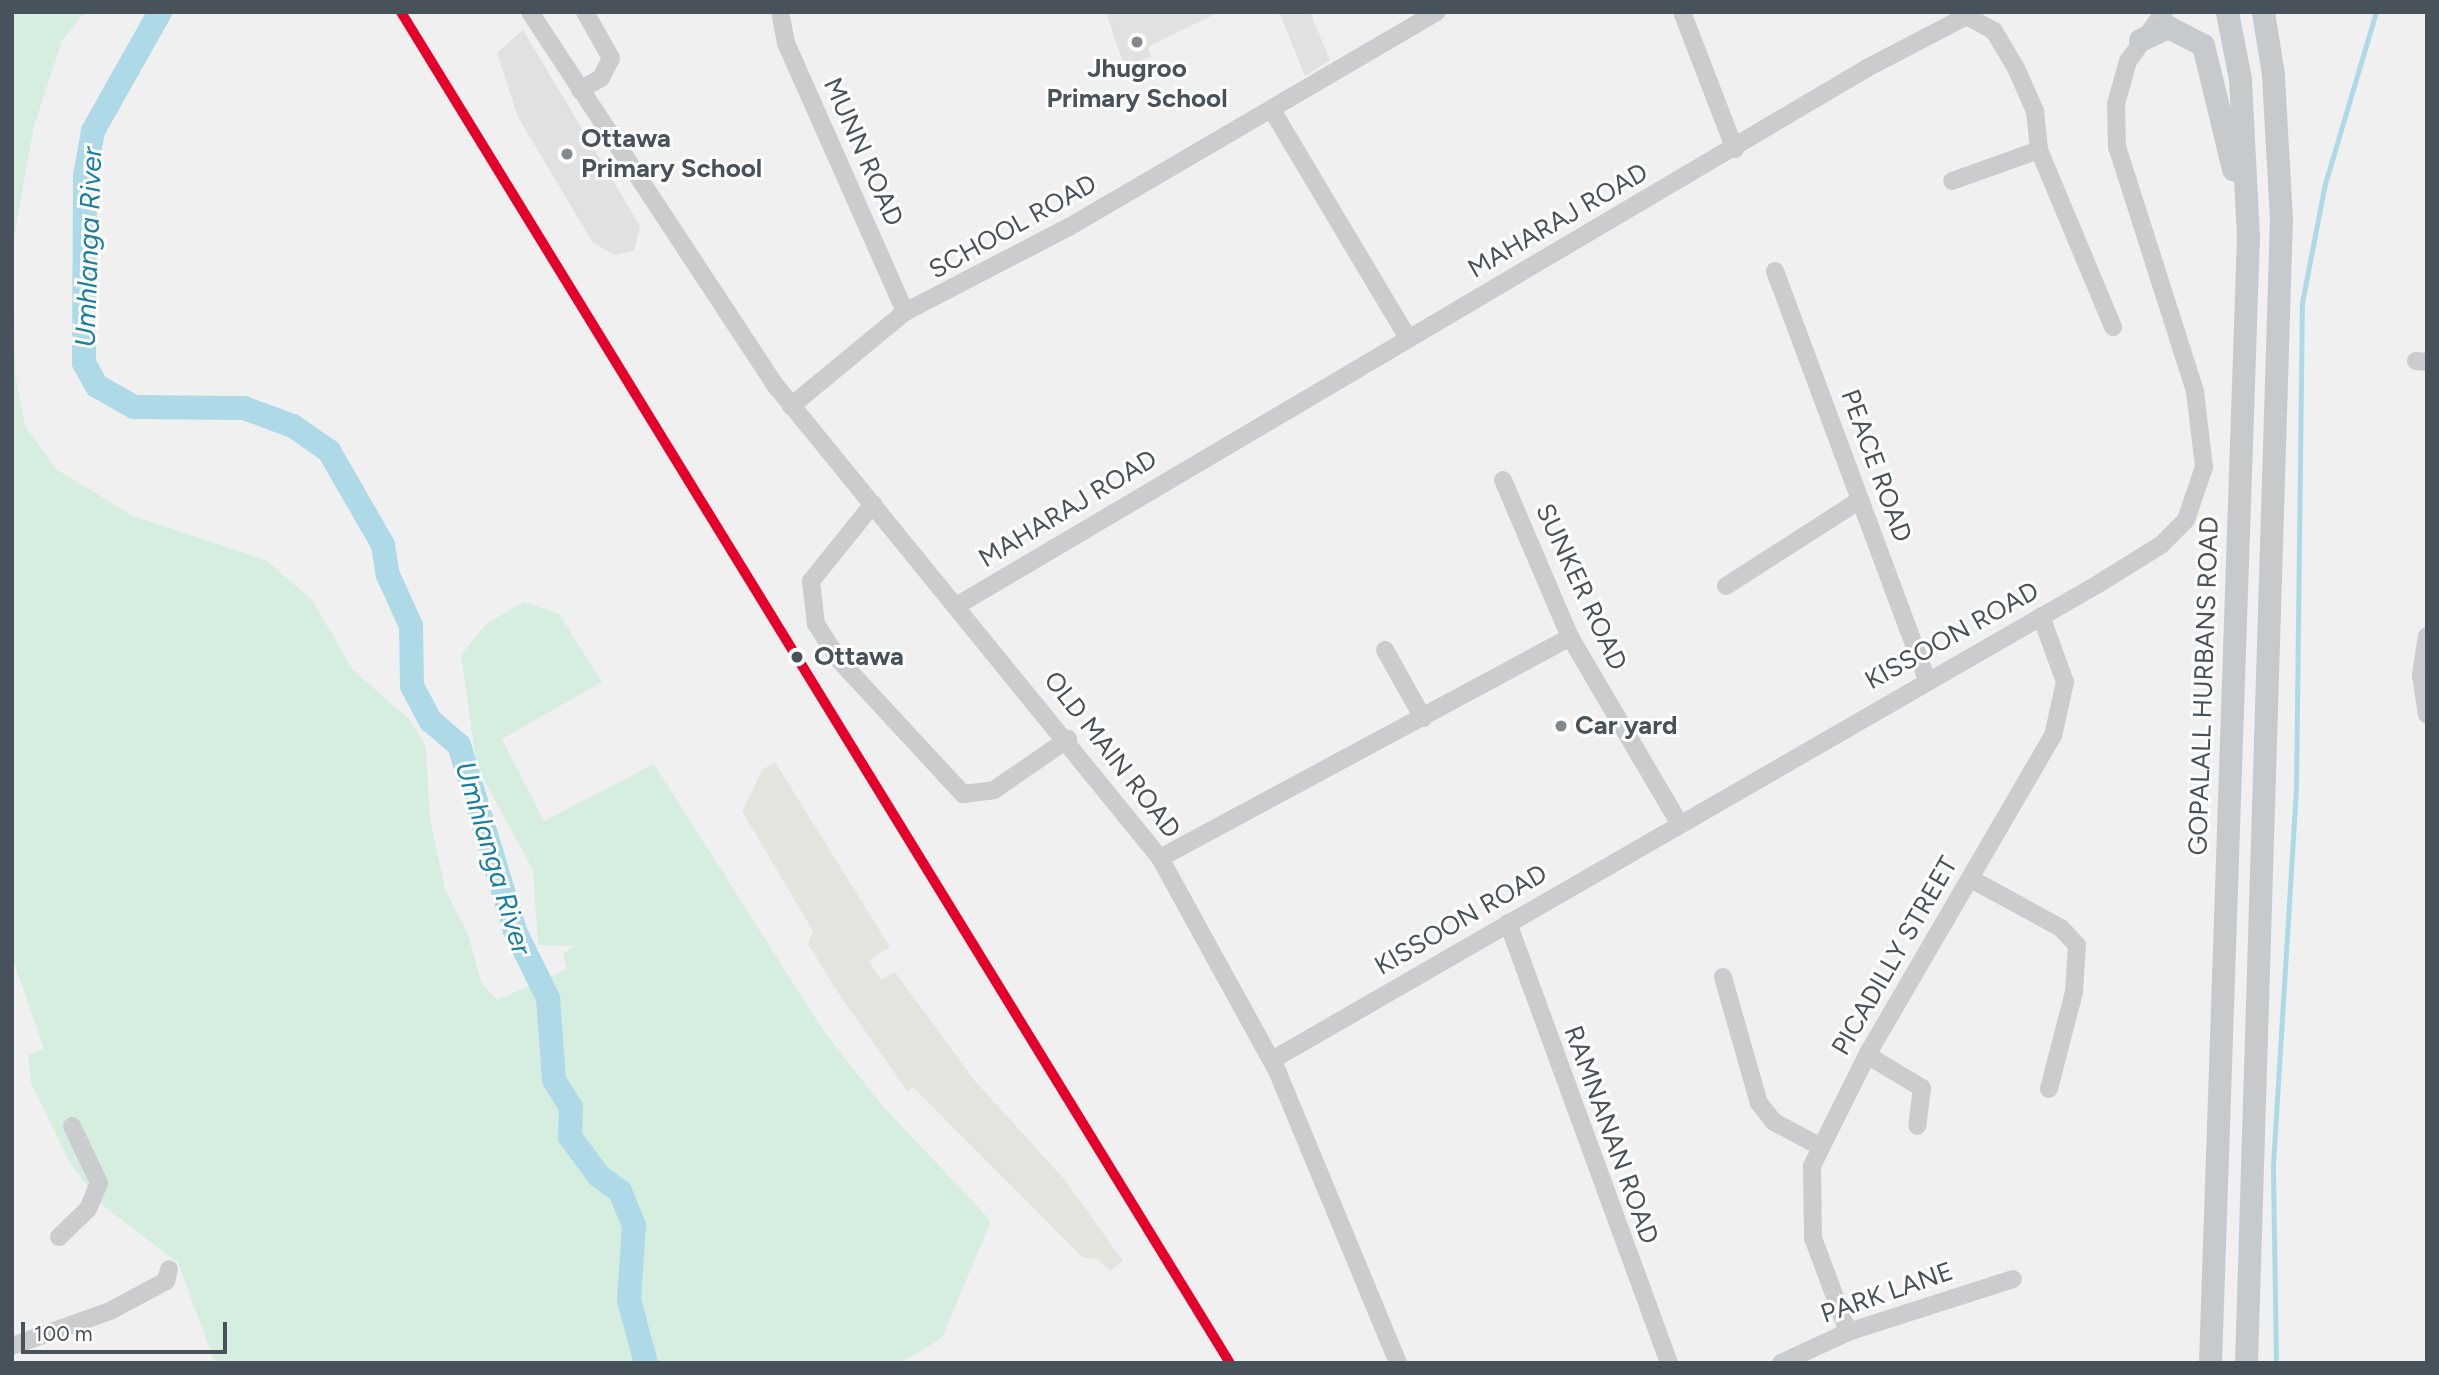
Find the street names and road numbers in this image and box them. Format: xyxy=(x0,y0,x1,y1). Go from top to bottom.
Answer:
street label: MUNN ROAD xyxy=(816,73,910,231)
street label: MAHARAJ ROAD xyxy=(1463,157,1653,285)
street label: SCHOOL ROAD xyxy=(924,168,1102,286)
street label: PEACE ROAD xyxy=(1834,385,1918,547)
street label: MAHARAJ ROAD xyxy=(973,444,1163,574)
street label: SUNKER ROAD xyxy=(1529,499,1633,675)
street label: GOPALALL HURBANS ROAD xyxy=(2182,516,2226,856)
street label: KISSOON ROAD xyxy=(1860,575,2044,697)
street label: OLD MAIN ROAD xyxy=(1037,665,1187,845)
street label: PICADILLY STREET xyxy=(1826,851,1964,1061)
street label: KISSOON ROAD xyxy=(1369,858,1553,982)
street label: RAMNANAN ROAD xyxy=(1557,1022,1665,1248)
street label: PARK LANE xyxy=(1817,1256,1957,1330)

